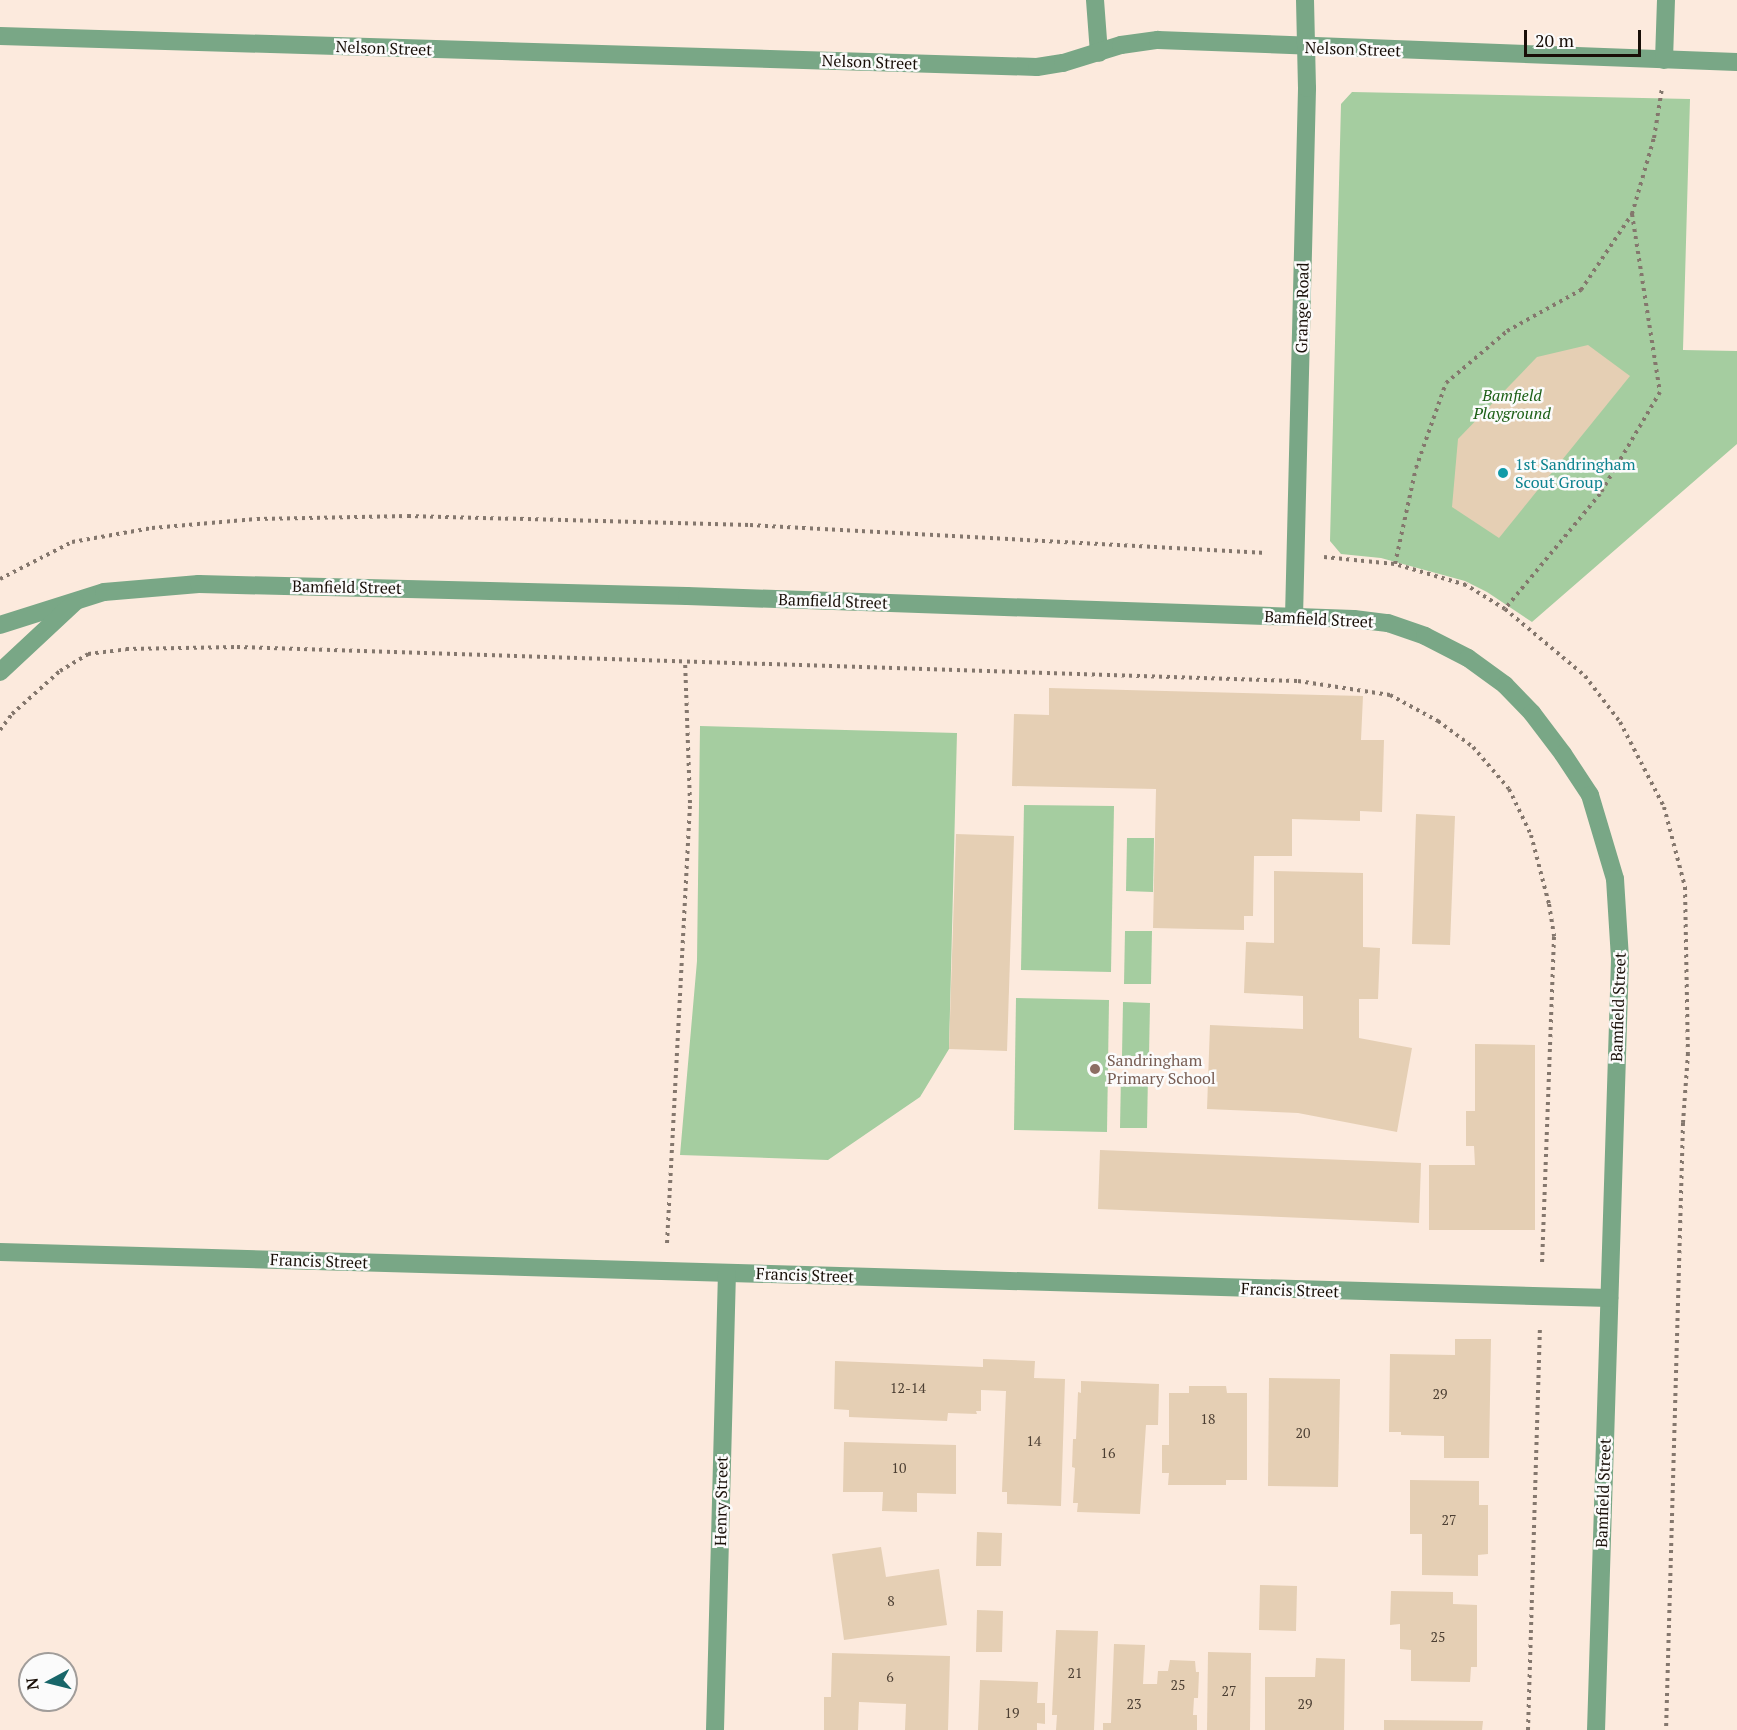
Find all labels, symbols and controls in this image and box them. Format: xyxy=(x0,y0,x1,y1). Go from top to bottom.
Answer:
scale bar xyxy=(1527,18,1644,56)
text: 20 m xyxy=(1535,28,1574,52)
street label: Nelson Street xyxy=(335,37,433,59)
street label: Nelson Street xyxy=(1304,38,1402,60)
street label: Nelson Street xyxy=(821,51,919,73)
street label: Grange Road xyxy=(1292,262,1312,354)
park label: Bamfield Playground xyxy=(1473,385,1551,423)
place label: 1st Sandringham Scout Group xyxy=(1515,454,1635,492)
marker: 1st Sandringham Scout Group xyxy=(1496,466,1510,480)
street label: Bamfield Street xyxy=(292,576,402,598)
street label: Bamfield Street xyxy=(778,589,888,613)
street label: Bamfield Street xyxy=(1264,607,1374,631)
street label: Bamfield Street xyxy=(1606,952,1630,1062)
place label: Sandringham Primary School xyxy=(1107,1050,1216,1088)
marker: Sandringham Primary School xyxy=(1088,1062,1102,1076)
street label: Francis Street xyxy=(270,1250,368,1272)
street label: Francis Street xyxy=(756,1264,854,1286)
street label: Francis Street xyxy=(1241,1279,1339,1301)
house number: 12-14 xyxy=(890,1380,926,1396)
house number: 29 xyxy=(1433,1386,1447,1402)
house number: 18 xyxy=(1201,1411,1215,1427)
house number: 20 xyxy=(1296,1425,1310,1441)
house number: 14 xyxy=(1027,1433,1041,1449)
street label: Bamfield Street xyxy=(1591,1438,1615,1548)
house number: 16 xyxy=(1101,1445,1115,1461)
street label: Henry Street xyxy=(711,1456,731,1546)
house number: 10 xyxy=(892,1460,906,1476)
house number: 27 xyxy=(1442,1512,1456,1528)
house number: 8 xyxy=(887,1593,895,1609)
house number: 25 xyxy=(1431,1629,1445,1645)
north arrow xyxy=(18,1652,78,1712)
house number: 21 xyxy=(1068,1665,1082,1681)
house number: 6 xyxy=(886,1669,894,1685)
text: N xyxy=(20,1677,44,1691)
house number: 25 xyxy=(1171,1677,1185,1693)
house number: 27 xyxy=(1222,1683,1236,1699)
house number: 23 xyxy=(1127,1696,1141,1712)
house number: 29 xyxy=(1298,1696,1312,1712)
house number: 19 xyxy=(1005,1705,1019,1721)

